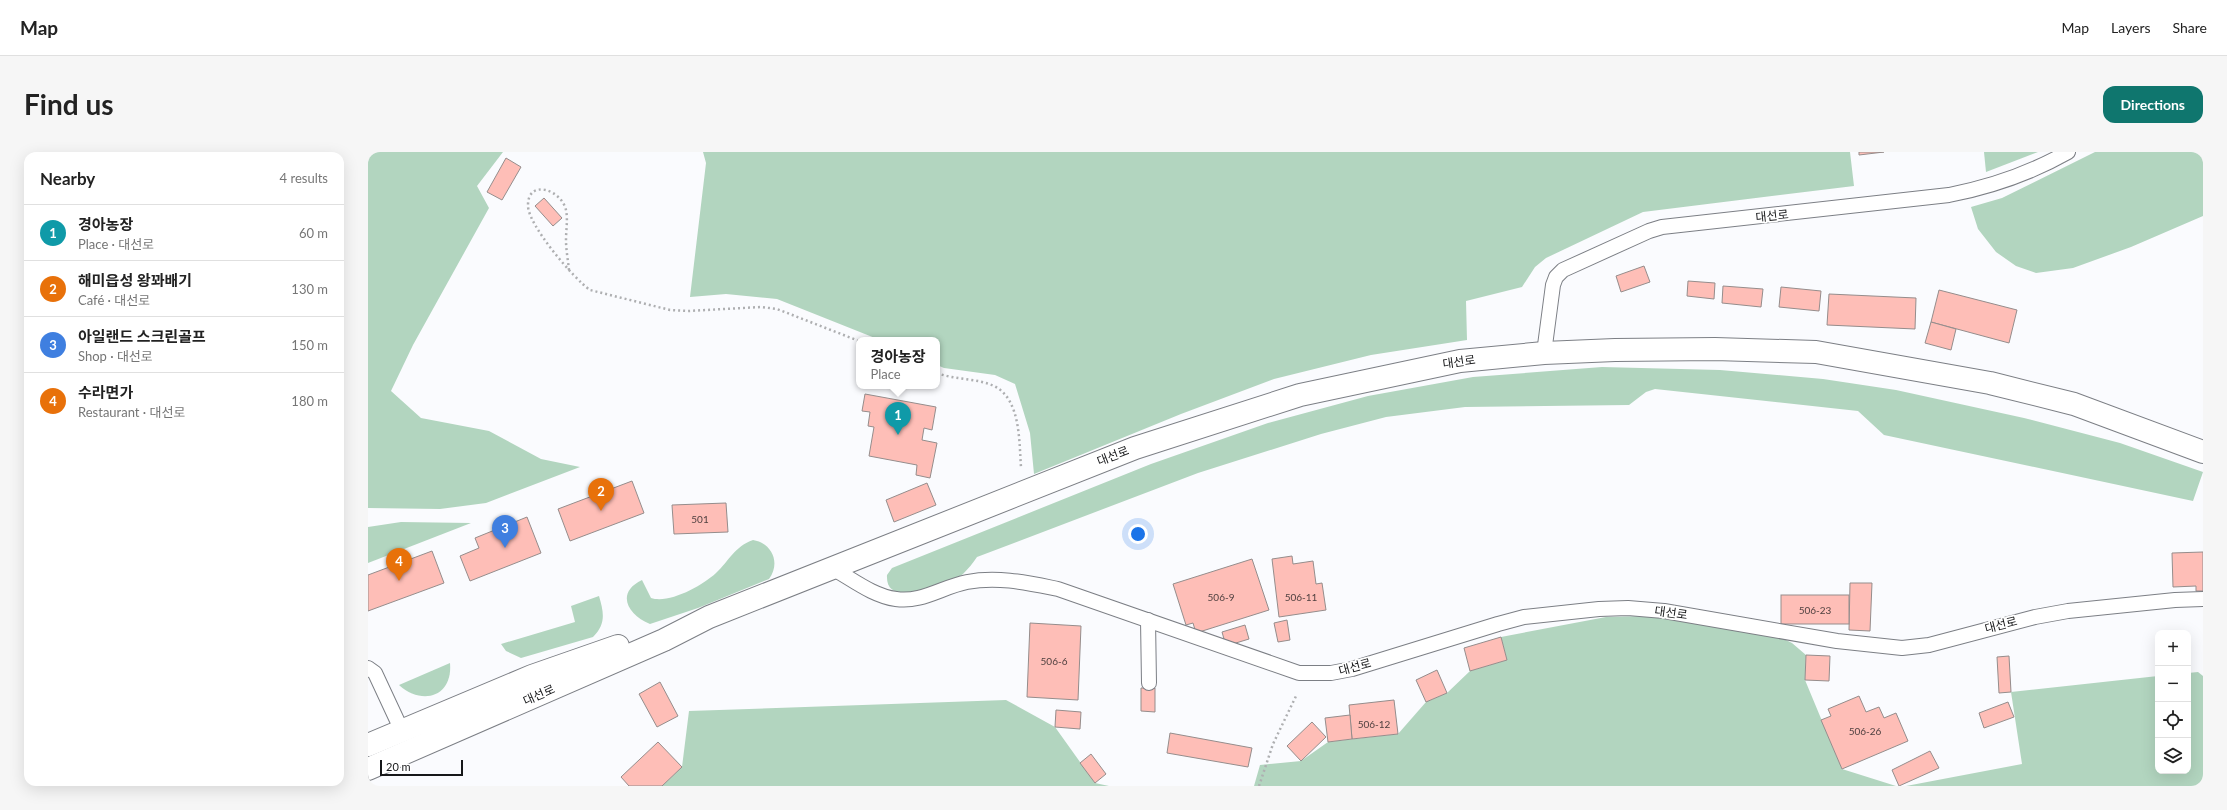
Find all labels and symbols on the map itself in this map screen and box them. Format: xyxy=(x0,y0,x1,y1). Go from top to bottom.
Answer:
street label: 대선로 xyxy=(1755,206,1789,225)
street label: 대선로 xyxy=(1441,352,1476,371)
pin: 1 xyxy=(885,402,911,435)
street label: 대선로 xyxy=(1095,443,1131,468)
pin: 2 xyxy=(588,478,614,511)
house number: 501 xyxy=(691,513,709,525)
pin: 3 xyxy=(492,515,518,548)
your location xyxy=(1128,524,1148,544)
pin: 4 xyxy=(386,548,412,581)
house number: 506-9 xyxy=(1208,591,1235,603)
house number: 506-11 xyxy=(1285,591,1318,603)
street label: 대선로 xyxy=(1654,603,1689,622)
house number: 506-23 xyxy=(1799,604,1832,616)
street label: 대선로 xyxy=(1983,613,2019,636)
house number: 506-6 xyxy=(1041,655,1068,667)
street label: 대선로 xyxy=(1337,655,1373,678)
street label: 대선로 xyxy=(521,681,557,708)
house number: 506-12 xyxy=(1358,718,1391,730)
house number: 506-26 xyxy=(1849,725,1882,737)
scale bar xyxy=(380,758,463,777)

